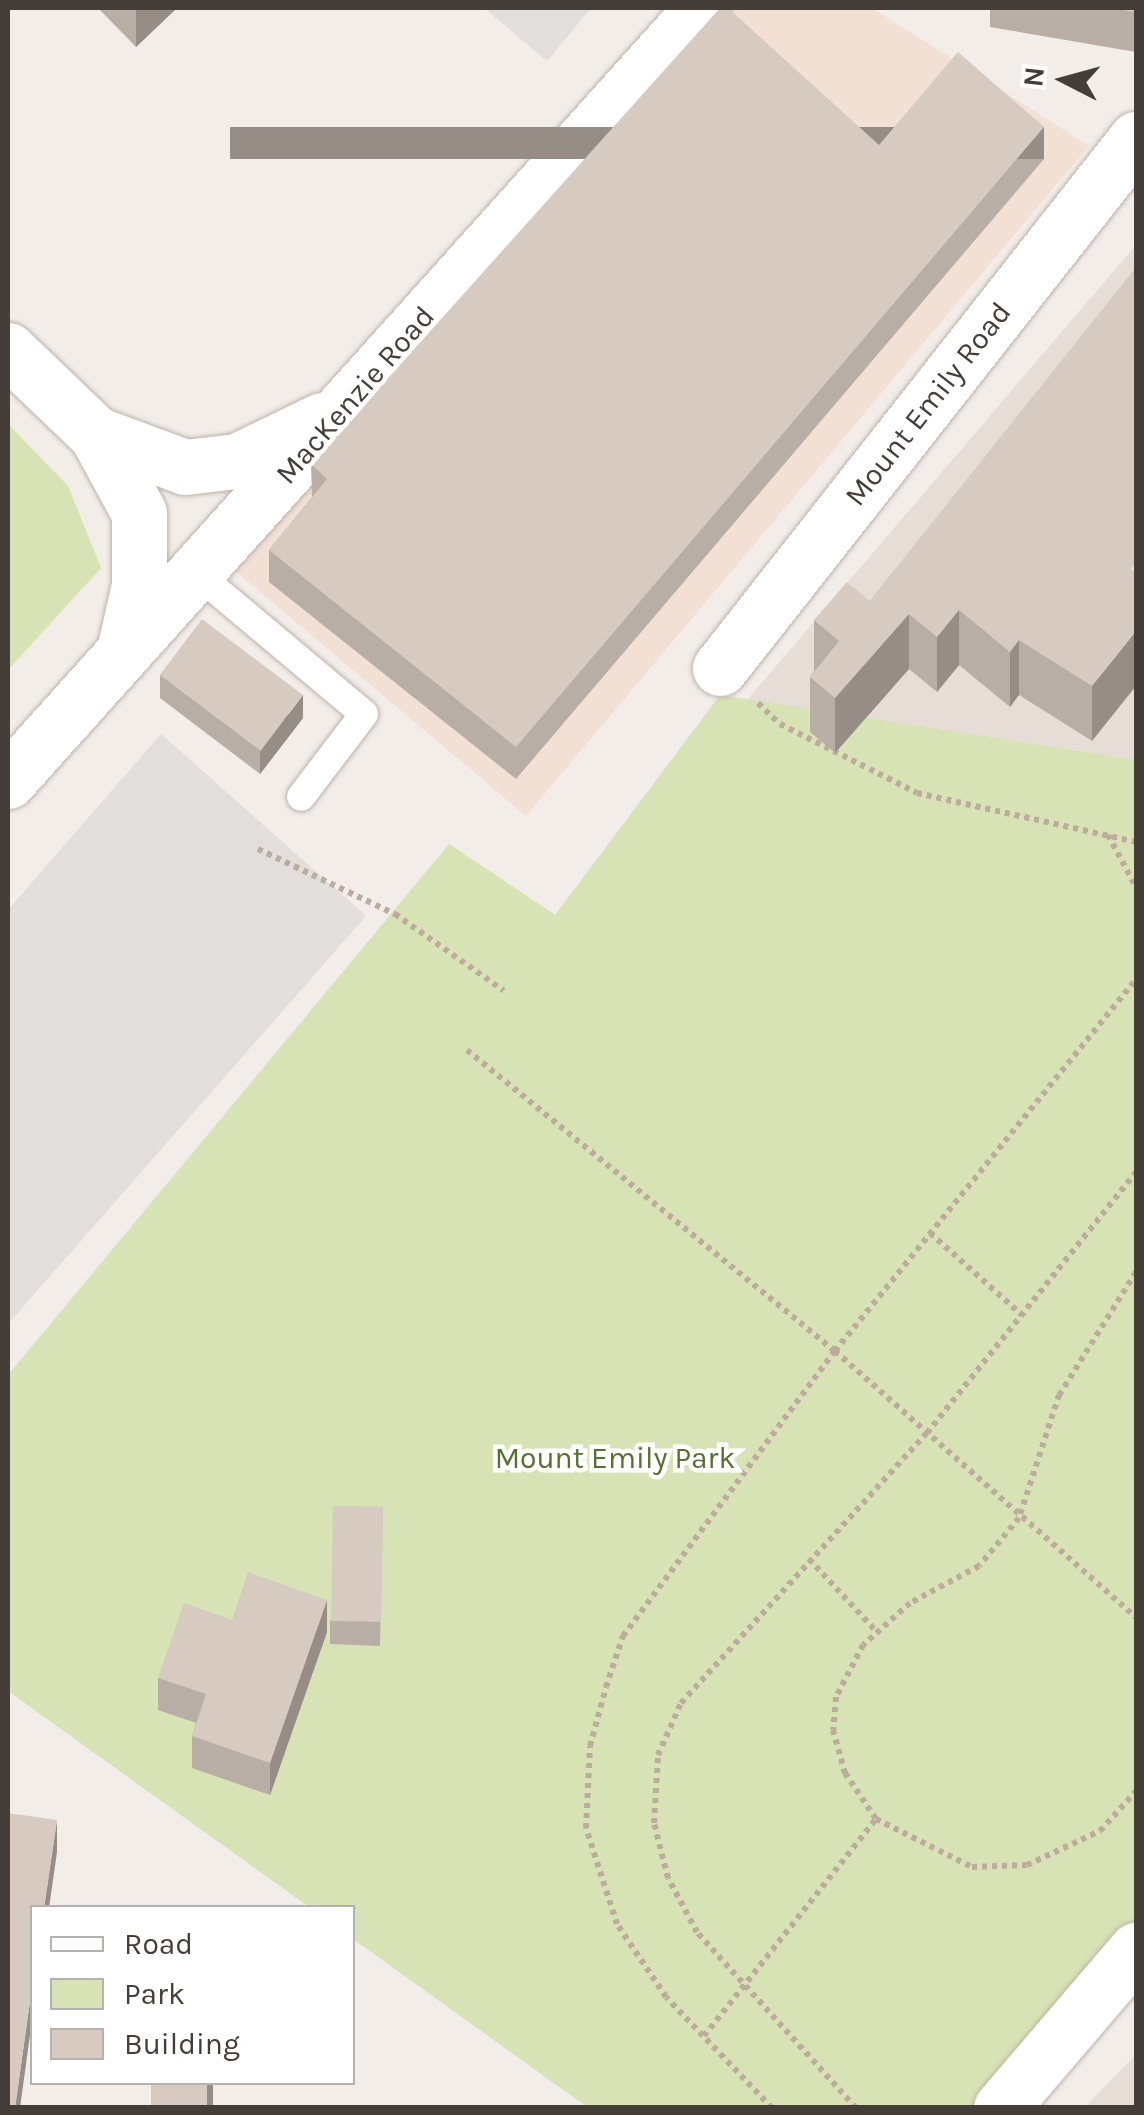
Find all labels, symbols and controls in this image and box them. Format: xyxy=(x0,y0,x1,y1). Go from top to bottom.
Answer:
north arrow xyxy=(1014,30,1114,130)
text: N xyxy=(1016,65,1051,89)
street label: Mount Emily Road xyxy=(837,295,1019,513)
street label: MacKenzie Road xyxy=(268,299,442,491)
park label: Mount Emily Park xyxy=(495,1440,735,1476)
legend xyxy=(30,1905,355,2085)
text: Road xyxy=(124,1926,193,1962)
text: Park xyxy=(124,1976,185,2012)
text: Building xyxy=(124,2026,240,2062)

